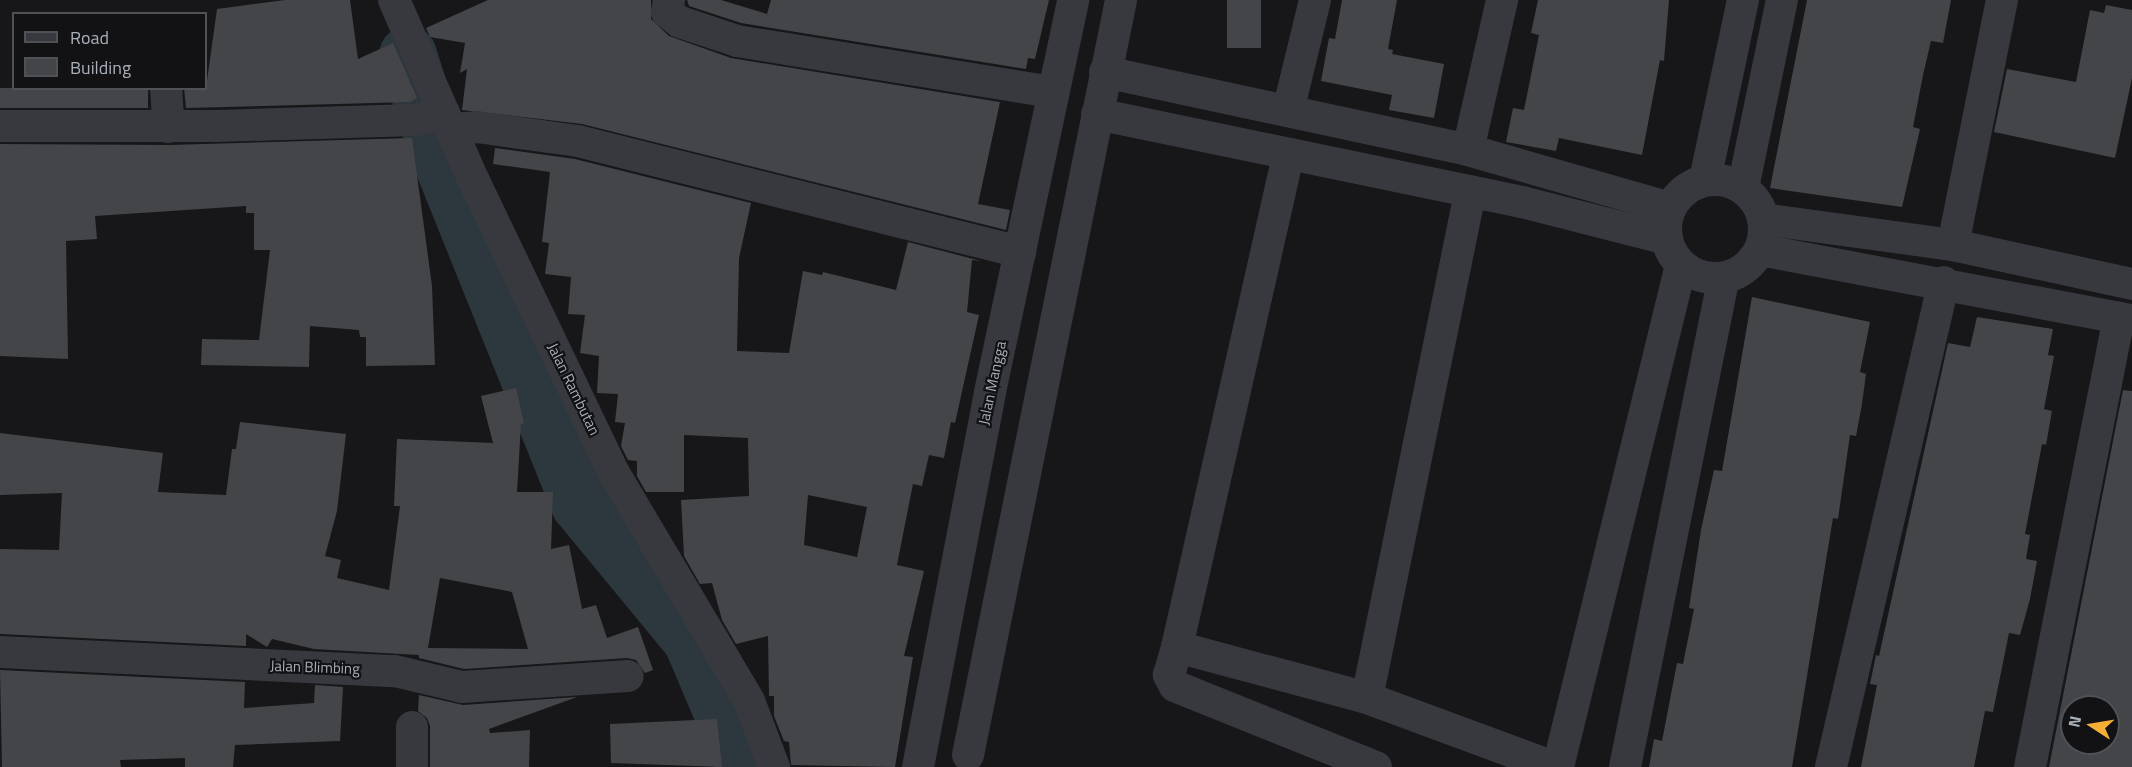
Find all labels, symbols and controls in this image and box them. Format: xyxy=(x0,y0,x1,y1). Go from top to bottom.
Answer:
legend xyxy=(12,12,207,90)
text: Road xyxy=(70,24,109,51)
text: Building xyxy=(70,54,131,81)
street label: Jalan Mangga xyxy=(974,339,1010,427)
street label: Jalan Rambutan xyxy=(544,340,604,438)
street label: Jalan Blimbing xyxy=(270,656,360,678)
north arrow xyxy=(2060,695,2120,755)
text: N xyxy=(2061,714,2087,730)

